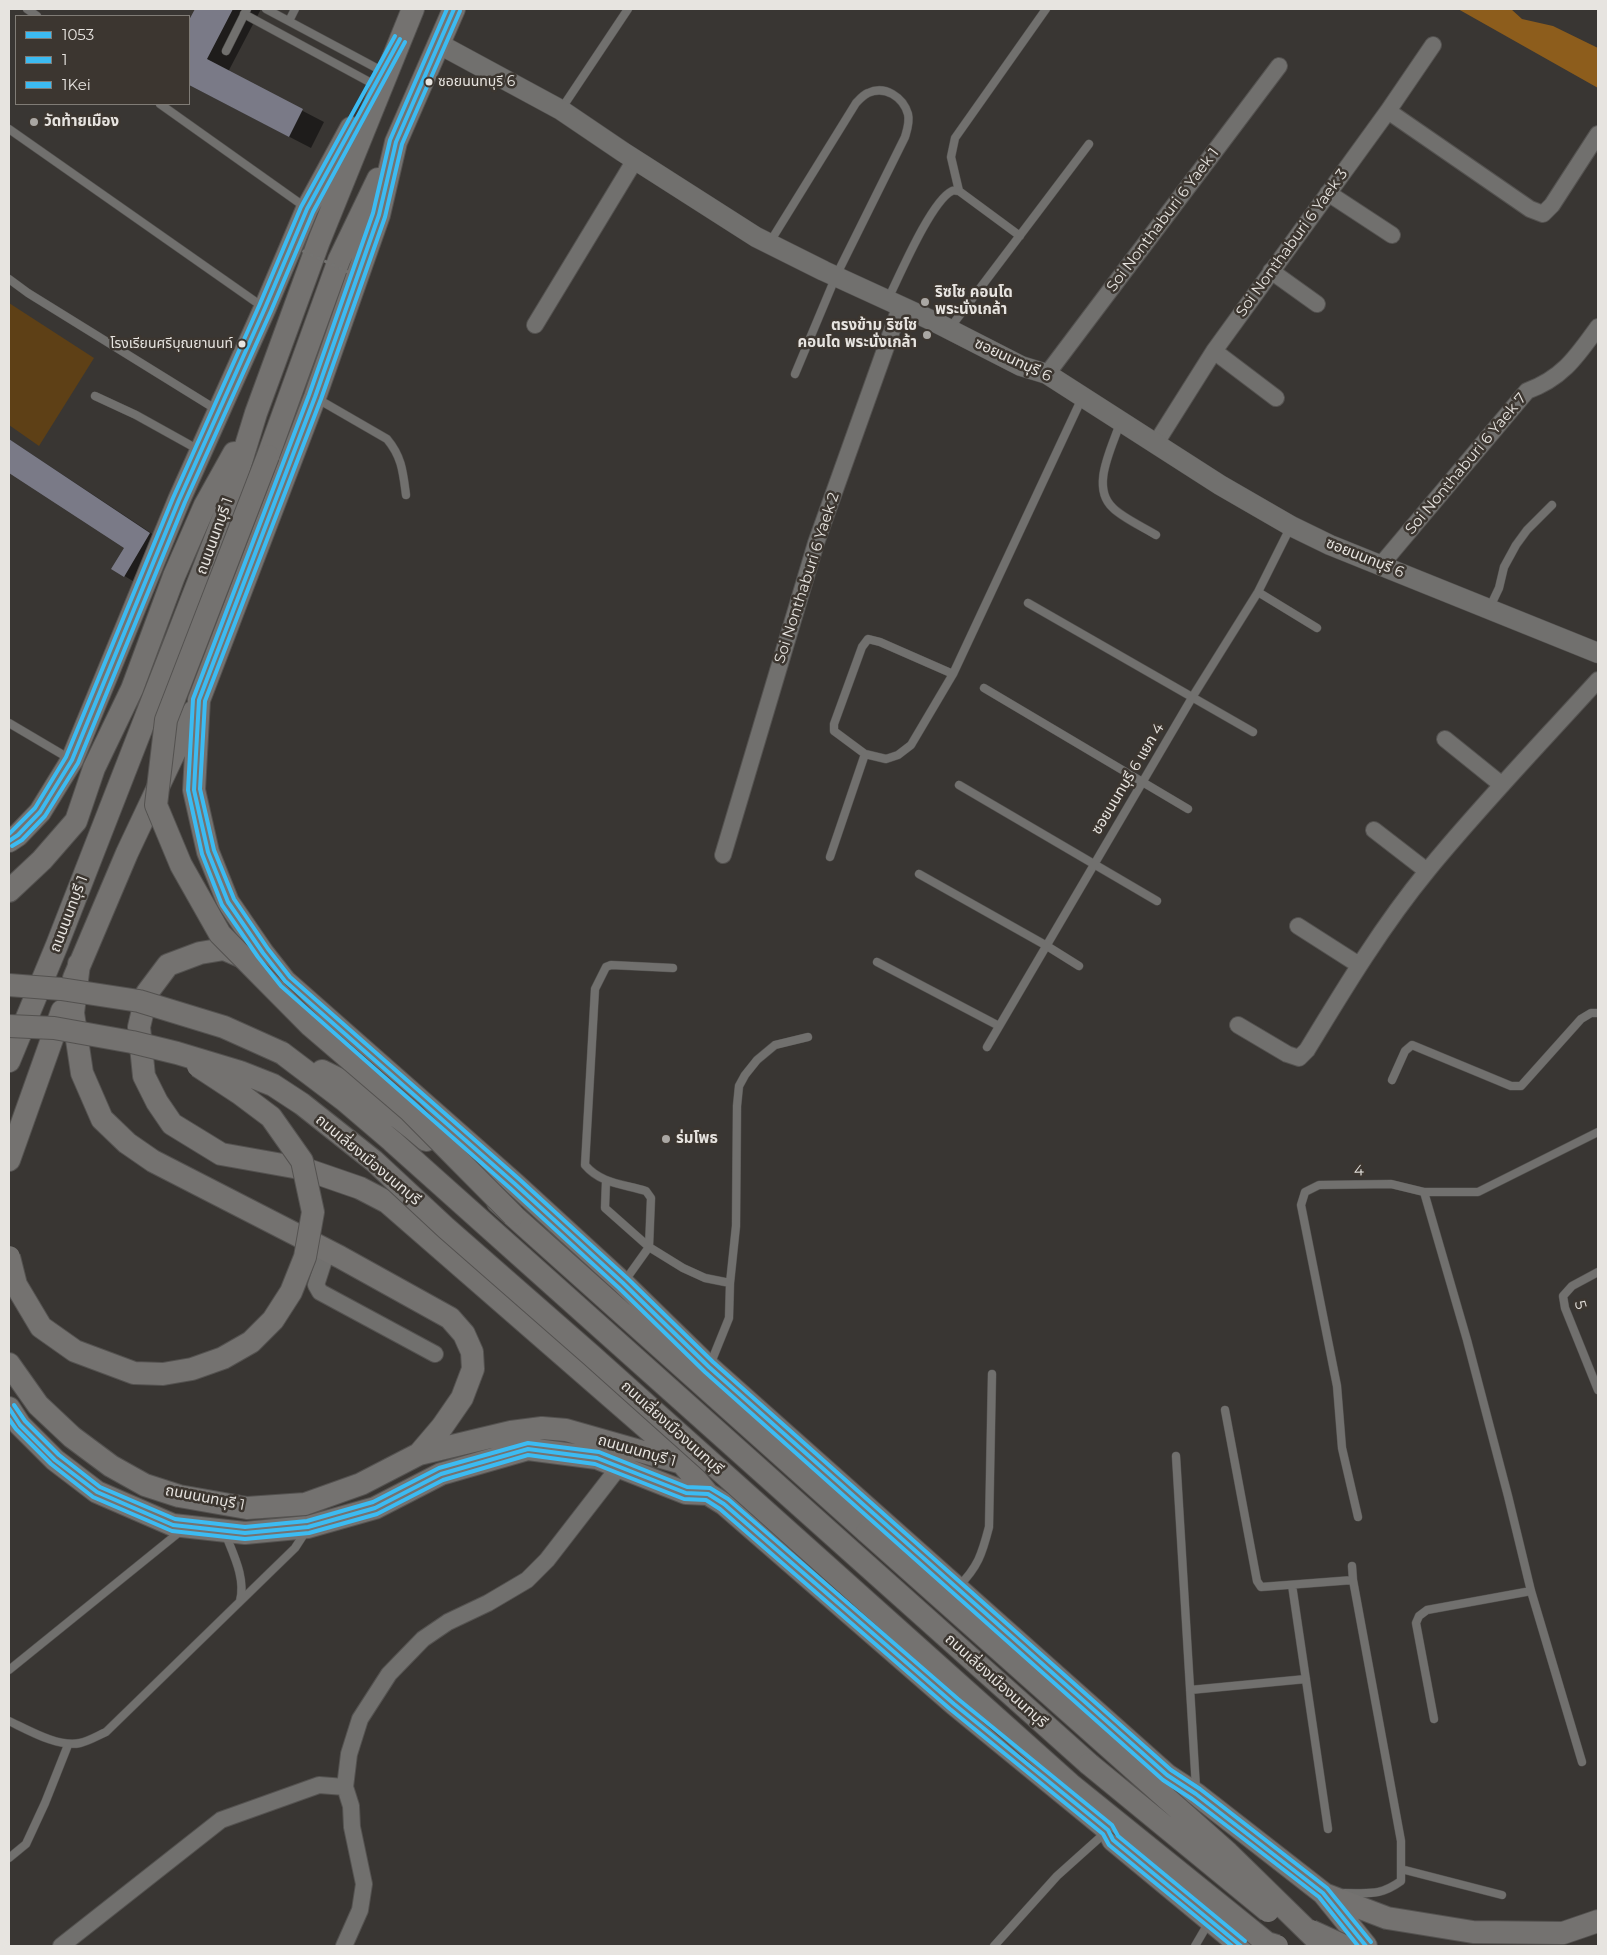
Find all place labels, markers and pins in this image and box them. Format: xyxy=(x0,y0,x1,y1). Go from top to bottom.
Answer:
place label: ซอยนนทบุรี 6 xyxy=(438,74,515,90)
marker: ซอยนนทบุรี 6 xyxy=(424,77,434,87)
place label: วัดท้ายเมือง xyxy=(44,113,119,131)
marker: วัดท้ายเมือง xyxy=(28,116,40,128)
place label: ริซโซ คอนโด พระนั่งเกล้า xyxy=(935,284,1013,319)
marker: ริซโซ คอนโด พระนั่งเกล้า xyxy=(919,296,931,308)
place label: ตรงข้าม ริซโซ คอนโด พระนั่งเกล้า xyxy=(798,317,917,352)
marker: ตรงข้าม ริซโซ คอนโด พระนั่งเกล้า xyxy=(921,329,933,341)
place label: โรงเรียนศรีบุณยานนท์ xyxy=(110,336,233,352)
marker: โรงเรียนศรีบุณยานนท์ xyxy=(237,339,247,349)
place label: ร่มโพธ xyxy=(676,1130,718,1148)
marker: ร่มโพธ xyxy=(660,1133,672,1145)

